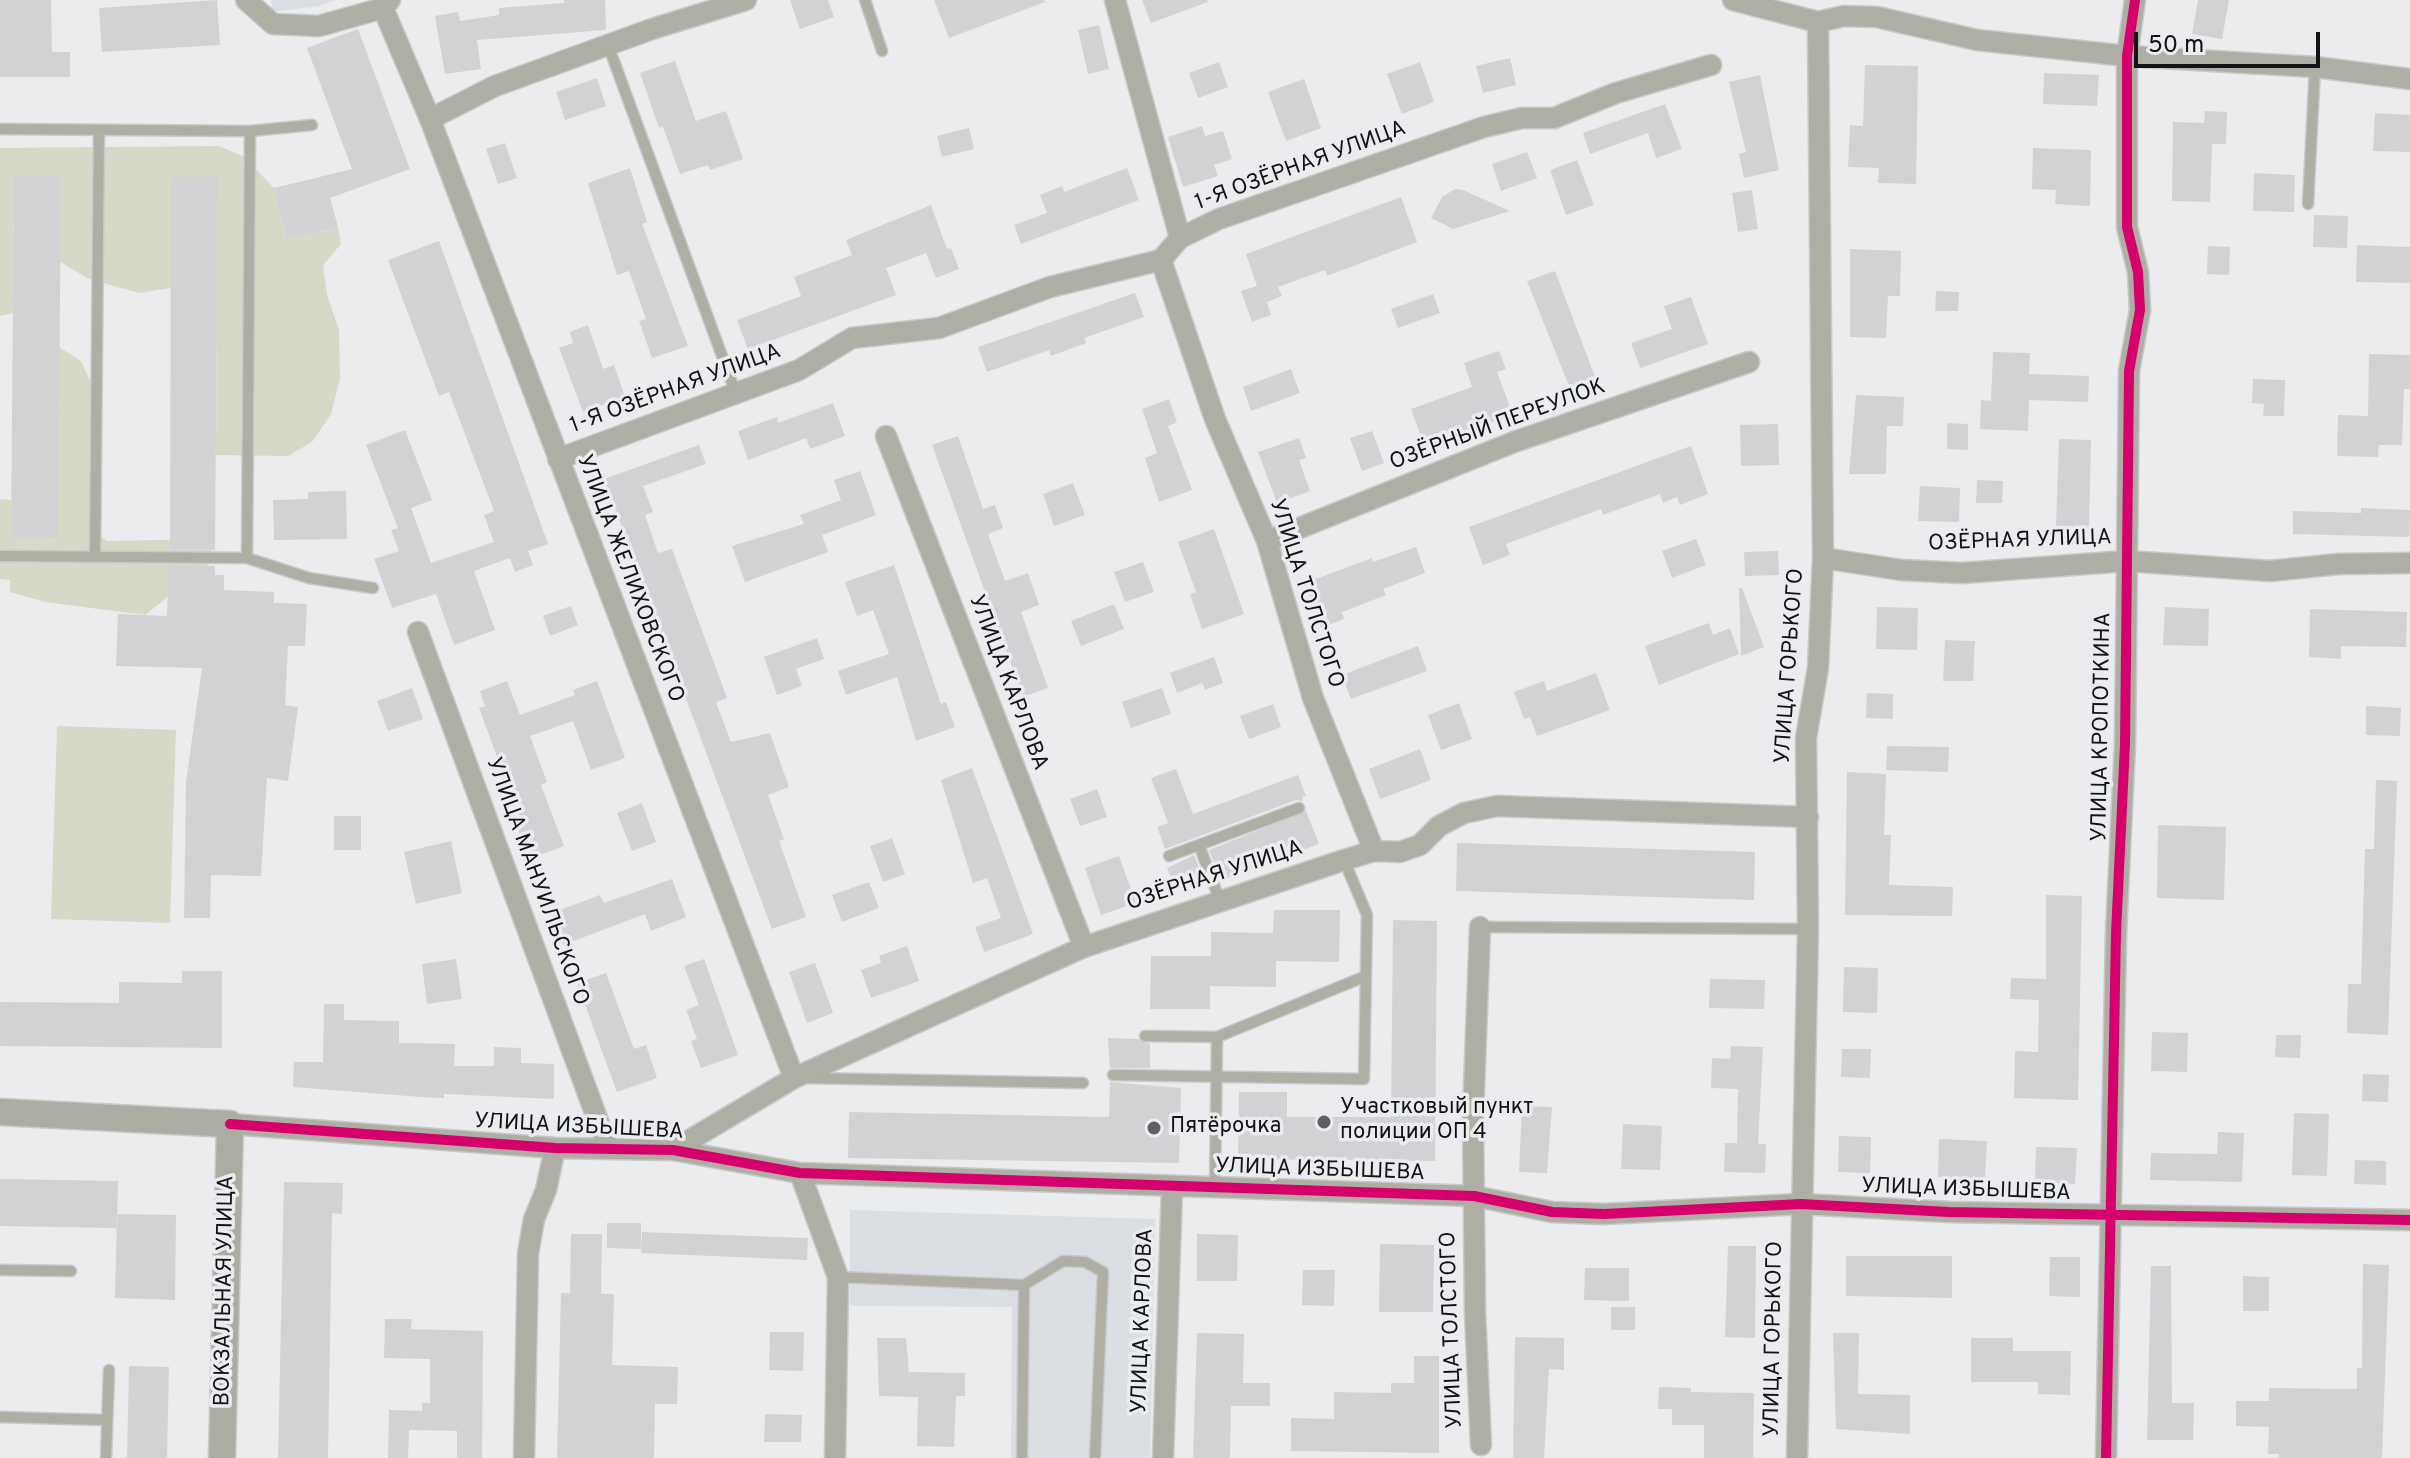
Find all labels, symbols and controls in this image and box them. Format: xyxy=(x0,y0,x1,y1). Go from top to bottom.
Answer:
scale bar xyxy=(2138,16,2324,66)
text: 50 m xyxy=(2148,31,2204,61)
street label: 1-Я ОЗЁРНАЯ УЛИЦА xyxy=(1192,117,1410,217)
street label: 1-Я ОЗЁРНАЯ УЛИЦА xyxy=(567,340,785,440)
street label: ОЗЁРНЫЙ ПЕРЕУЛОК xyxy=(1386,375,1610,477)
street label: УЛИЦА ЖЕЛИХОВСКОГО xyxy=(569,451,689,707)
street label: УЛИЦА ТОЛСТОГО xyxy=(1262,496,1348,692)
street label: ОЗЁРНАЯ УЛИЦА xyxy=(1928,526,2112,558)
street label: УЛИЦА ГОРЬКОГО xyxy=(1771,567,1811,765)
street label: УЛИЦА КАРЛОВА xyxy=(961,592,1053,774)
street label: УЛИЦА КРОПОТКИНА xyxy=(2088,612,2118,842)
street label: УЛИЦА МАНУИЛЬСКОГО xyxy=(479,754,593,1010)
street label: ОЗЁРНАЯ УЛИЦА xyxy=(1124,836,1306,918)
place label: Участковый пункт полиции ОП 4 xyxy=(1340,1096,1533,1148)
street label: УЛИЦА ИЗБЫШЕВА xyxy=(474,1109,684,1147)
marker: Участковый пункт полиции ОП 4 xyxy=(1315,1113,1333,1131)
place label: Пятёрочка xyxy=(1170,1115,1281,1141)
marker: Пятёрочка xyxy=(1145,1119,1163,1137)
street label: УЛИЦА ИЗБЫШЕВА xyxy=(1215,1154,1425,1188)
street label: УЛИЦА ИЗБЫШЕВА xyxy=(1861,1174,2071,1208)
street label: ВОКЗАЛЬНАЯ УЛИЦА xyxy=(211,1175,241,1407)
street label: УЛИЦА КАРЛОВА xyxy=(1128,1228,1160,1414)
street label: УЛИЦА ТОЛСТОГО xyxy=(1436,1231,1470,1429)
street label: УЛИЦА ГОРЬКОГО xyxy=(1760,1241,1790,1437)

